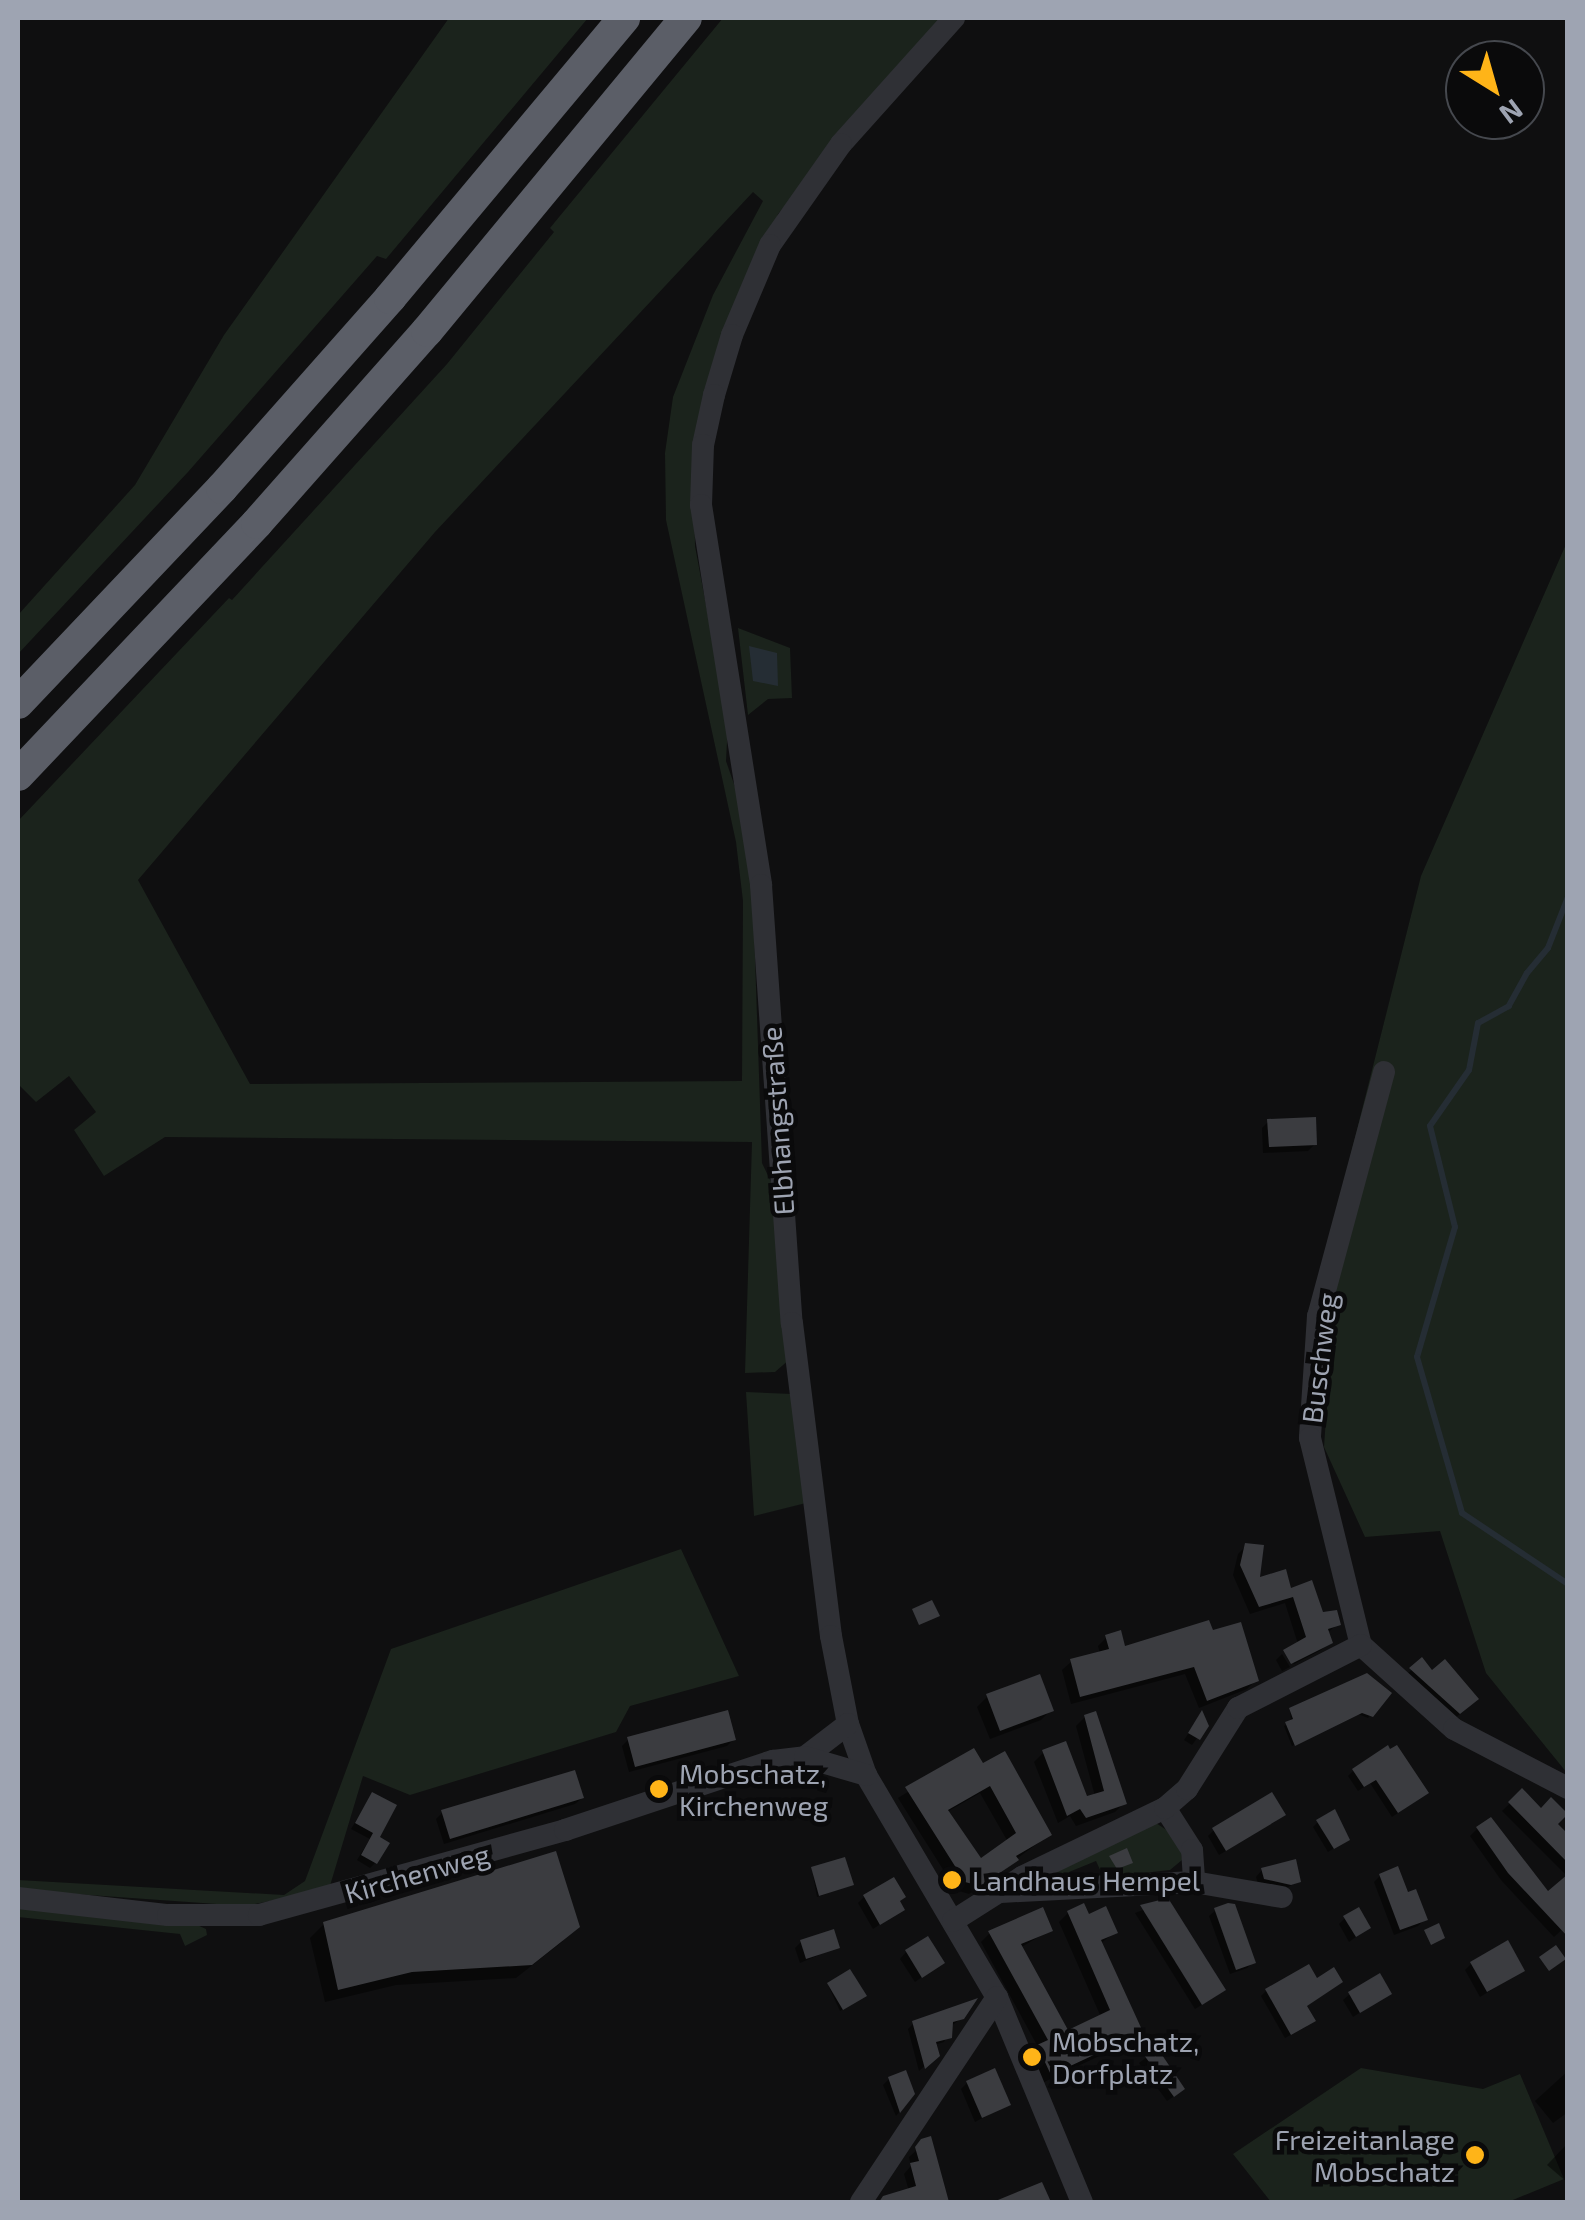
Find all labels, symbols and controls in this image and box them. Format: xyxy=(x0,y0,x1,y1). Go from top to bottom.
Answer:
north arrow xyxy=(1445,40,1545,140)
text: N xyxy=(1494,93,1530,132)
street label: Elbhangstraße xyxy=(754,1026,800,1216)
street label: Buschweg xyxy=(1294,1291,1344,1425)
place label: Mobschatz, Kirchenweg xyxy=(679,1756,828,1822)
marker: Mobschatz, Kirchenweg xyxy=(648,1778,670,1800)
street label: Kirchenweg xyxy=(341,1836,493,1910)
place label: Landhaus Hempel xyxy=(972,1863,1200,1897)
marker: Landhaus Hempel xyxy=(941,1869,963,1891)
place label: Mobschatz, Dorfplatz xyxy=(1052,2024,1199,2090)
marker: Mobschatz, Dorfplatz xyxy=(1021,2046,1043,2068)
place label: Freizeitanlage Mobschatz xyxy=(1275,2122,1455,2188)
marker: Freizeitanlage Mobschatz xyxy=(1464,2144,1486,2166)

